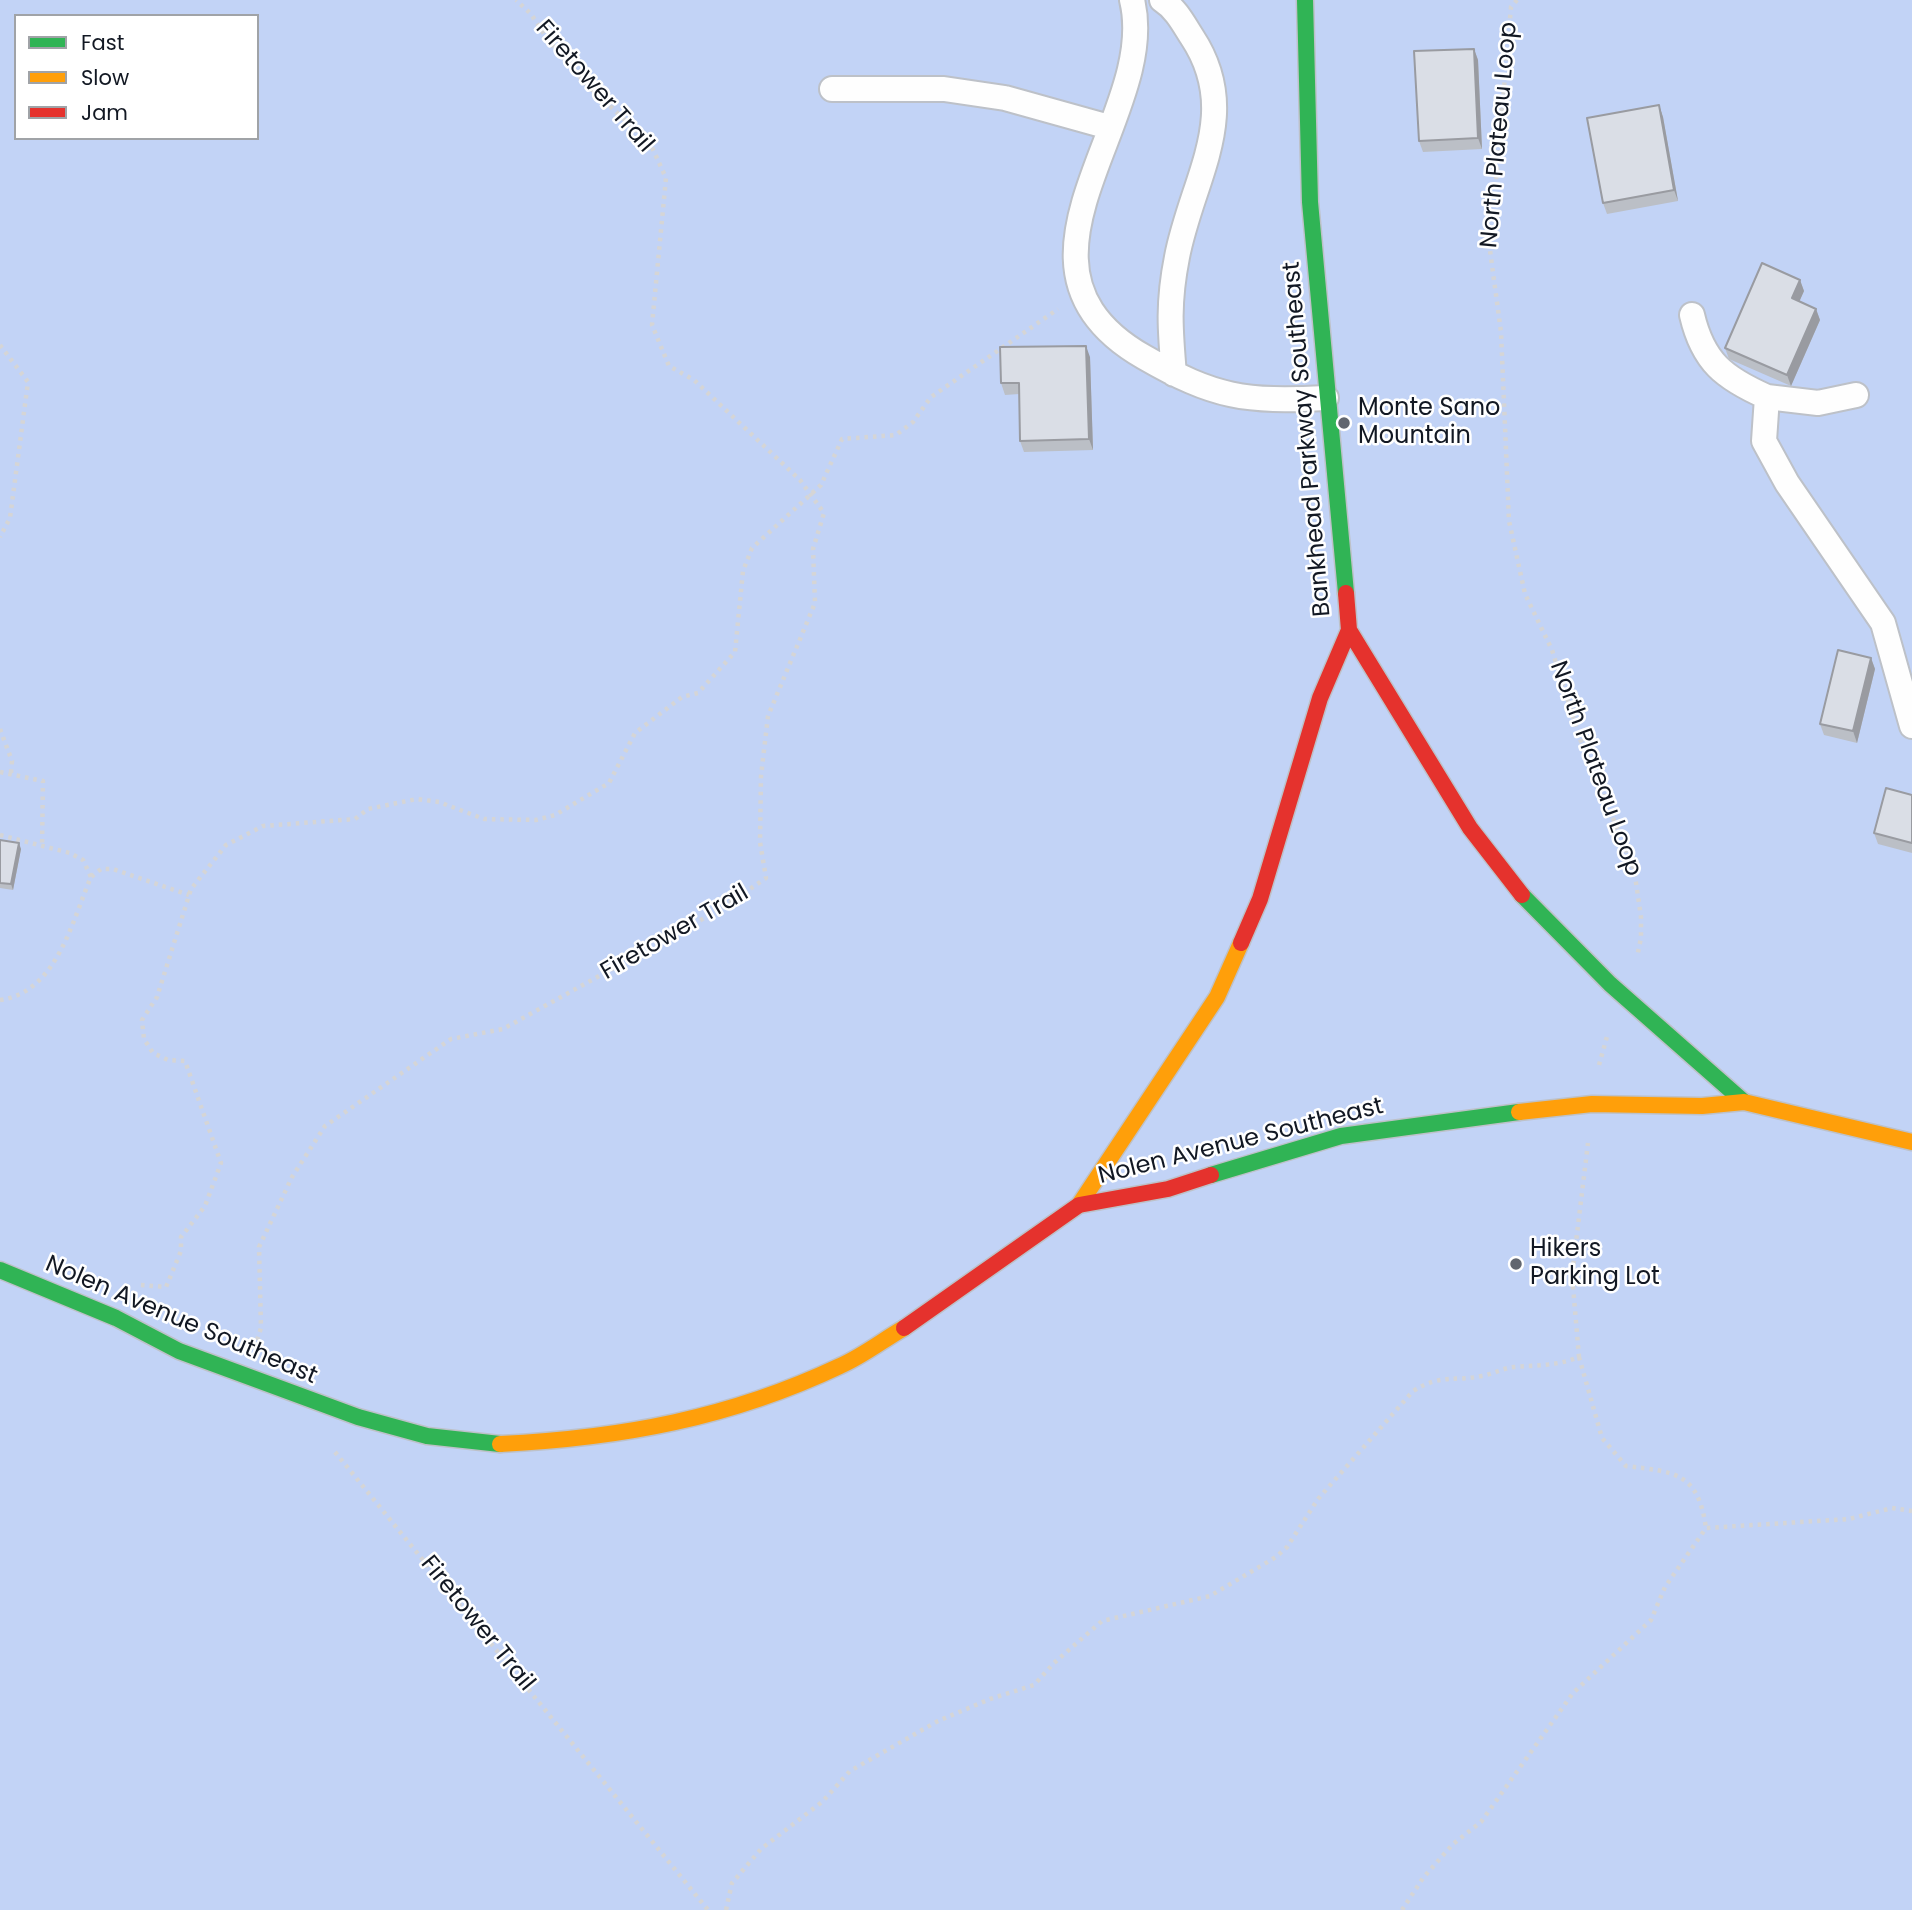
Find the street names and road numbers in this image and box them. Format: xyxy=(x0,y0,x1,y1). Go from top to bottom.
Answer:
street label: Firetower Trail xyxy=(529,15,659,159)
street label: North Plateau Loop xyxy=(1476,21,1524,249)
street label: Bankhead Parkway Southeast xyxy=(1278,260,1338,618)
street label: North Plateau Loop xyxy=(1543,658,1647,880)
street label: Firetower Trail xyxy=(596,879,754,987)
street label: Nolen Avenue Southeast xyxy=(1096,1093,1386,1191)
street label: Nolen Avenue Southeast xyxy=(41,1251,321,1391)
street label: Firetower Trail xyxy=(414,1551,540,1697)

